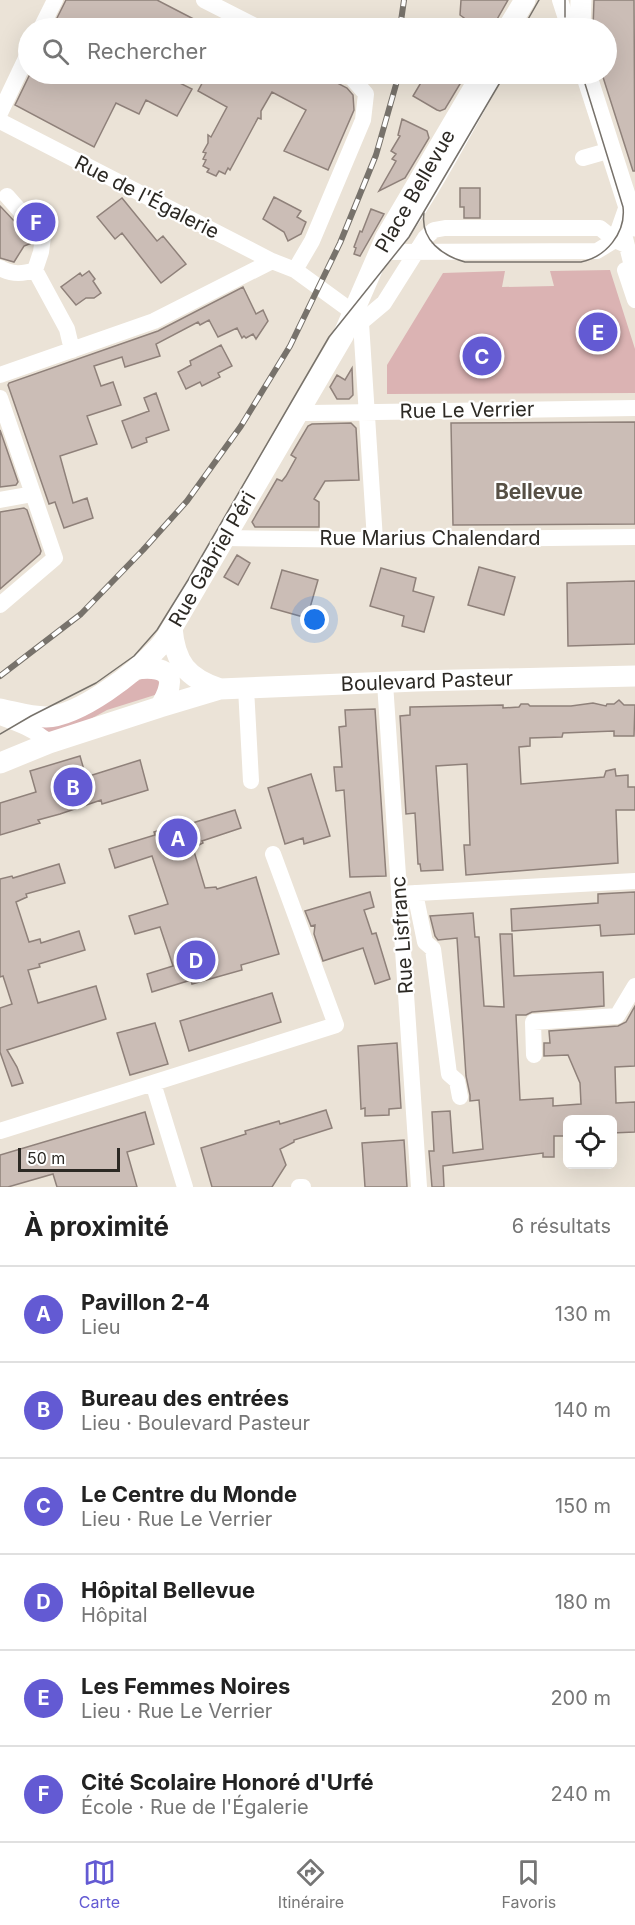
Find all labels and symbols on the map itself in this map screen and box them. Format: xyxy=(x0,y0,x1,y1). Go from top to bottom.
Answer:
street label: Place Bellevue xyxy=(370,125,460,257)
street label: Rue de l'Égalerie xyxy=(71,149,224,244)
pin: F xyxy=(16,200,56,244)
pin: E xyxy=(578,310,618,354)
pin: C xyxy=(462,334,502,378)
street label: Rue Le Verrier xyxy=(399,397,535,423)
district label: Bellevue xyxy=(495,479,583,504)
street label: Rue Gabriel Péri xyxy=(164,487,260,631)
street label: Rue Marius Chalendard xyxy=(320,526,540,550)
your location xyxy=(300,605,329,634)
street label: Boulevard Pasteur xyxy=(340,666,514,696)
pin: B xyxy=(54,764,92,810)
pin: A xyxy=(158,816,198,860)
street label: Rue Lisfranc xyxy=(386,875,418,995)
pin: D xyxy=(176,938,216,982)
scale bar xyxy=(18,1145,120,1172)

